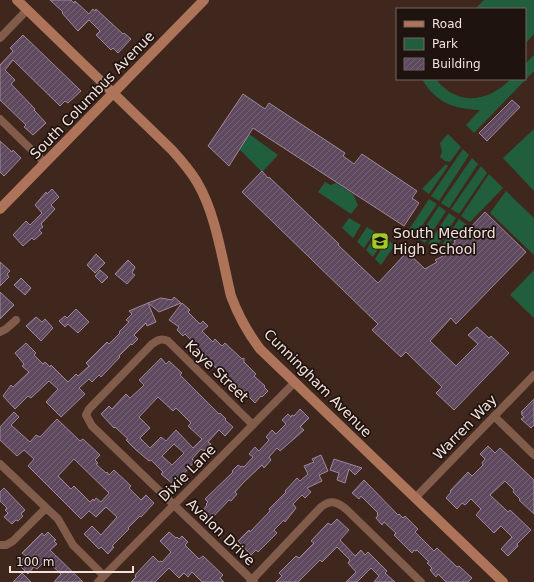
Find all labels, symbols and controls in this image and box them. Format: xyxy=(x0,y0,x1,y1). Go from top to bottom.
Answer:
legend xyxy=(396,8,526,80)
text: Road xyxy=(432,17,462,31)
street label: South Columbus Avenue xyxy=(27,28,157,162)
text: Park xyxy=(432,37,458,51)
text: Building xyxy=(432,57,481,71)
place label: South Medford High School xyxy=(393,225,496,257)
school or university icon: South Medford High School xyxy=(370,231,390,251)
street label: Cunningham Avenue xyxy=(261,326,375,440)
street label: Kaye Street xyxy=(182,337,252,405)
street label: Warren Way xyxy=(430,391,500,463)
street label: Dixie Lane xyxy=(155,441,219,505)
street label: Avalon Drive xyxy=(184,495,258,569)
scale bar xyxy=(10,548,133,574)
text: 100 m xyxy=(16,555,54,569)

